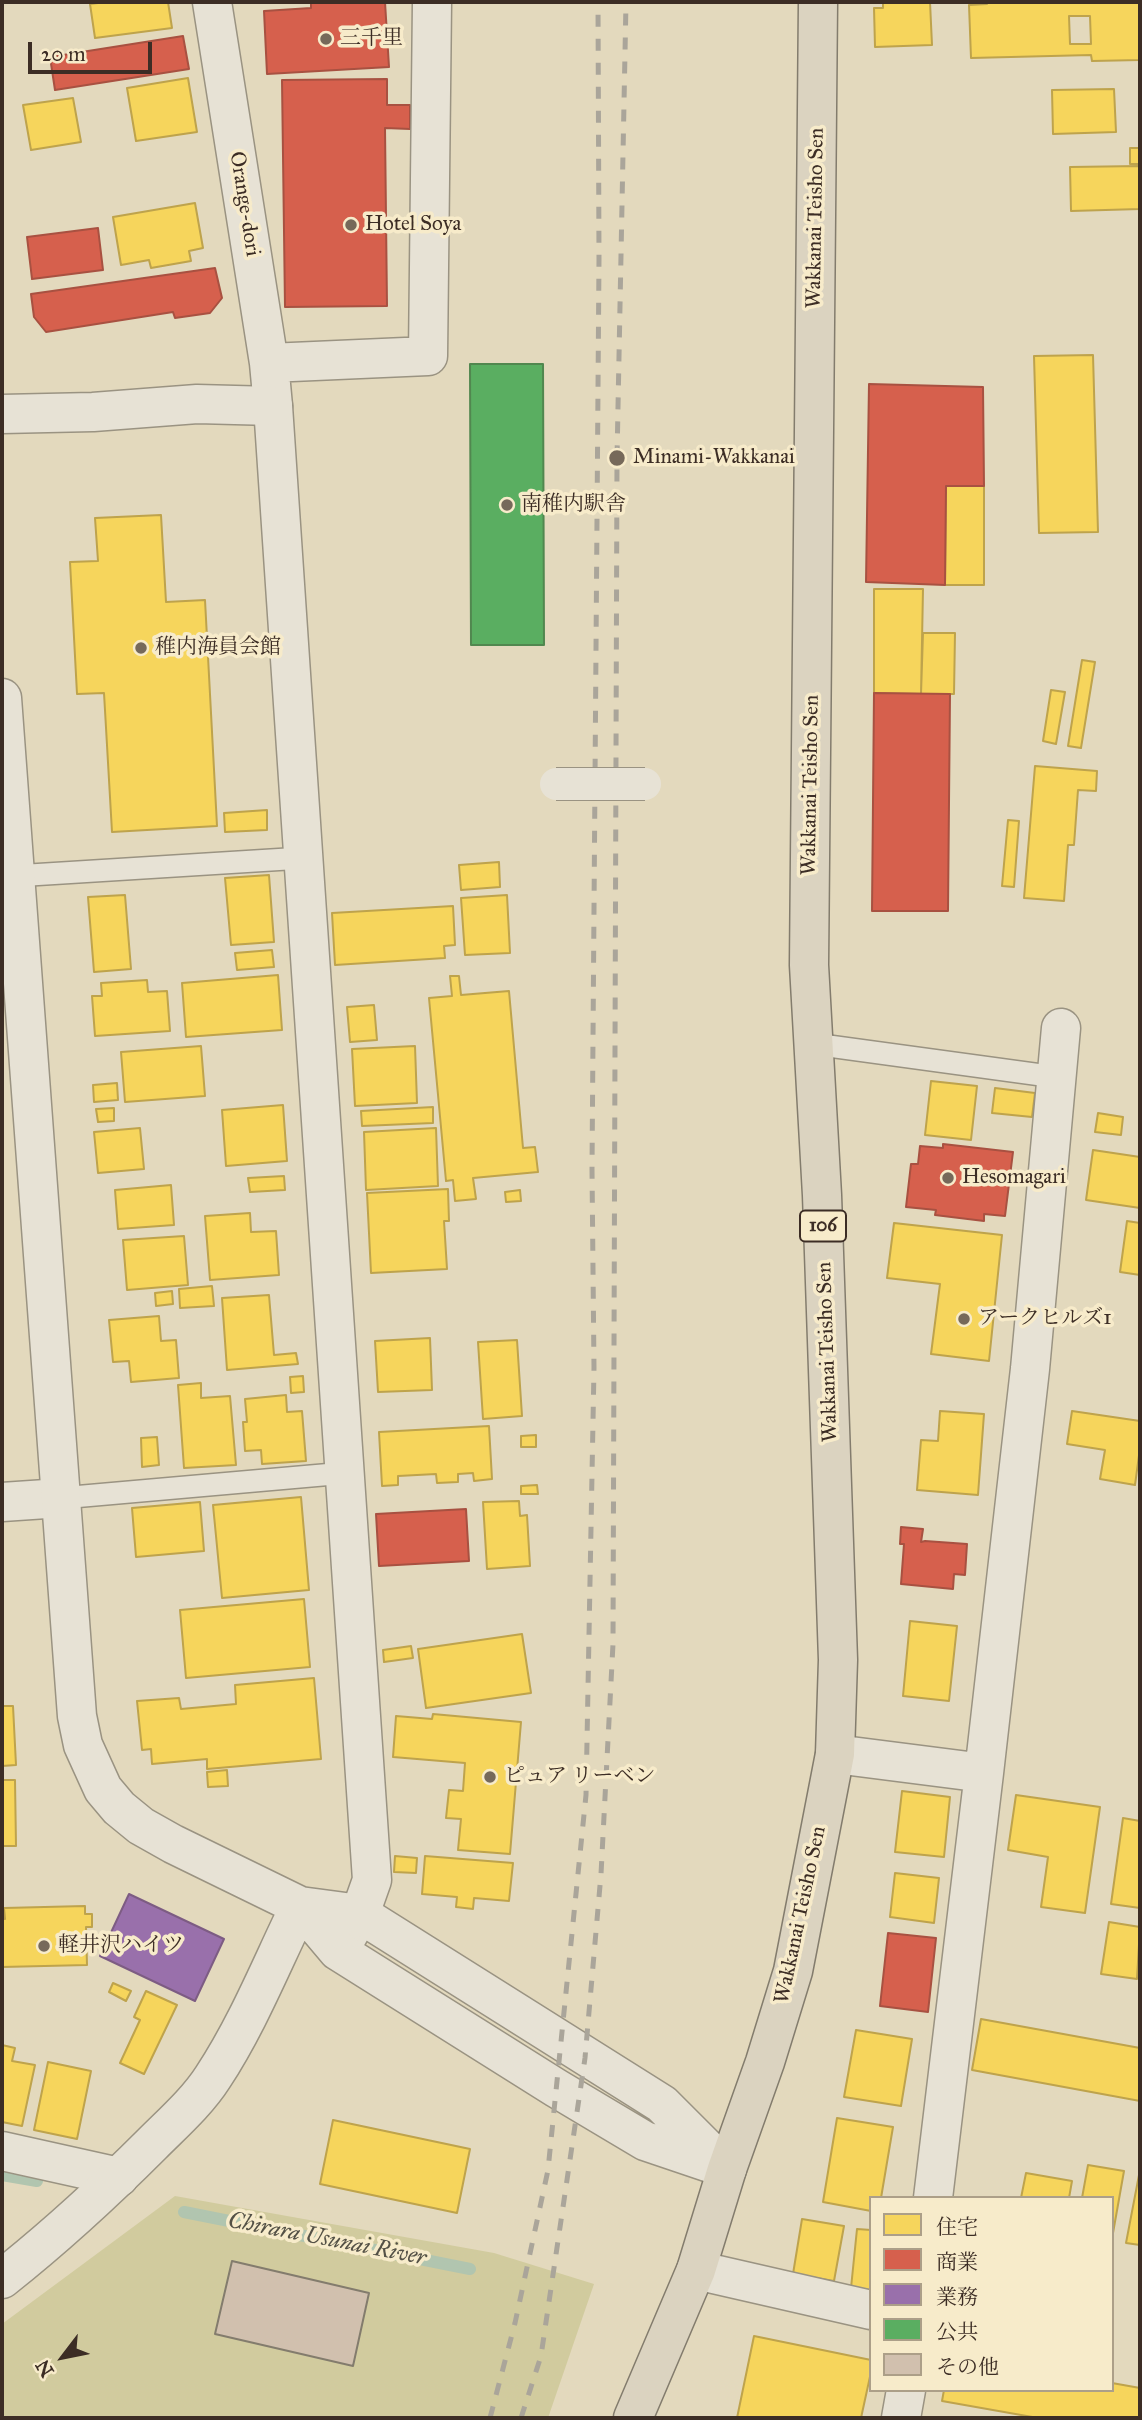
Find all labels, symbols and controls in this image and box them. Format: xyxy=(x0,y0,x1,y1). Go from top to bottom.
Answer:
place label: 三千里 xyxy=(340,26,403,52)
scale bar xyxy=(32,28,156,72)
marker: 三千里 xyxy=(318,31,334,47)
text: 20 m xyxy=(41,41,86,67)
street label: Wakkanai Teisho Sen xyxy=(802,127,830,309)
street label: Orange-dori xyxy=(223,150,265,258)
place label: Hotel Soya xyxy=(365,212,461,238)
marker: Hotel Soya xyxy=(343,217,359,233)
place label: Minami-Wakkanai xyxy=(633,445,795,471)
marker: Minami-Wakkanai xyxy=(607,448,627,468)
place label: 南稚内駅舎 xyxy=(521,492,626,518)
marker: 南稚内駅舎 xyxy=(499,497,515,513)
place label: 稚内海員会館 xyxy=(155,635,281,661)
marker: 稚内海員会館 xyxy=(133,640,149,656)
street label: Wakkanai Teisho Sen xyxy=(797,694,825,876)
place label: Hesomagari xyxy=(962,1165,1066,1191)
marker: Hesomagari xyxy=(940,1170,956,1186)
road number: 106 xyxy=(800,1210,846,1242)
street label: Wakkanai Teisho Sen xyxy=(812,1261,844,1443)
place label: アークヒルズ1 xyxy=(978,1306,1112,1332)
marker: アークヒルズ1 xyxy=(956,1311,972,1327)
place label: ピュア リーベン xyxy=(504,1764,656,1790)
marker: ピュア リーベン xyxy=(482,1769,498,1785)
street label: Wakkanai Teisho Sen xyxy=(770,1824,832,2006)
place label: 軽井沢ハイツ xyxy=(58,1933,184,1959)
marker: 軽井沢ハイツ xyxy=(36,1938,52,1954)
legend xyxy=(869,2196,1114,2392)
water label: Chirara Usunai River xyxy=(226,2207,428,2273)
text: 住宅 xyxy=(936,2214,978,2240)
text: 商業 xyxy=(936,2249,978,2275)
text: 業務 xyxy=(936,2284,978,2310)
text: 公共 xyxy=(936,2319,978,2345)
north arrow xyxy=(28,2322,98,2392)
text: その他 xyxy=(936,2354,999,2380)
text: N xyxy=(31,2355,59,2381)

